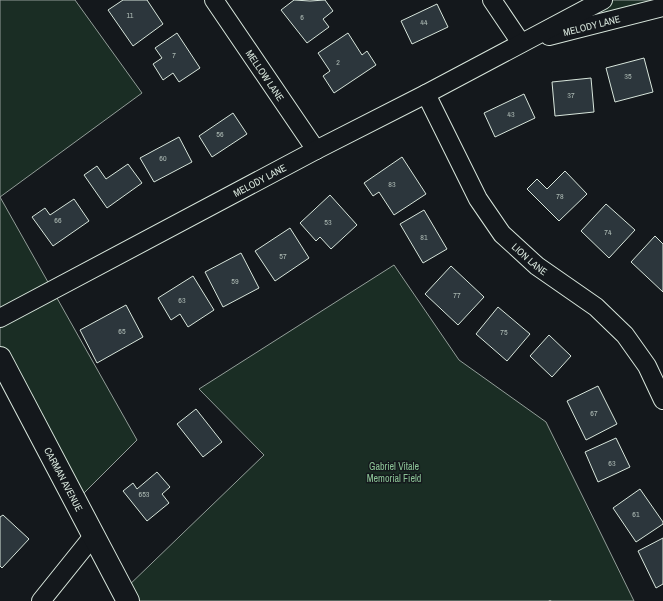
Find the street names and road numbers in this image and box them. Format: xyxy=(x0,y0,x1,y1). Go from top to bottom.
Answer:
street label: MELODY LANE xyxy=(562,12,621,39)
street label: MELLOW LANE xyxy=(243,47,287,103)
street label: MELODY LANE xyxy=(231,161,288,199)
street label: LION LANE xyxy=(509,240,550,278)
street label: CARMAN AVENUE xyxy=(42,445,86,513)

